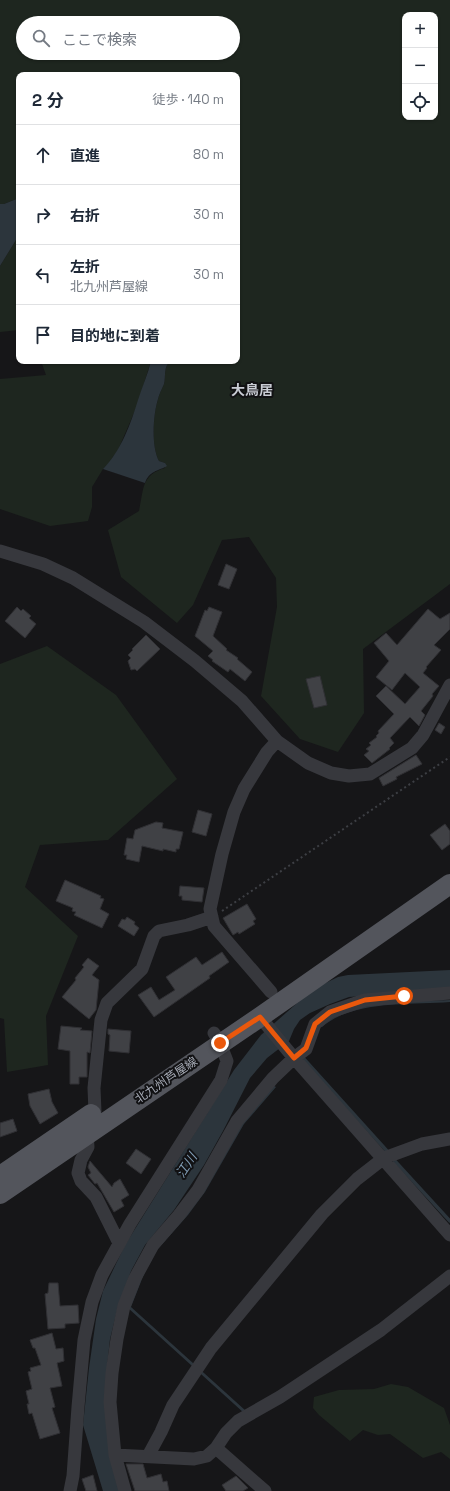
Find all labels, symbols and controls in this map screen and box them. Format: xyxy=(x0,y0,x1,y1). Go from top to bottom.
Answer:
map controls xyxy=(402,12,438,120)
button: + xyxy=(402,12,438,48)
search box xyxy=(16,16,240,60)
icon: search xyxy=(30,27,52,49)
text: ここで検索 xyxy=(62,30,137,49)
button: − xyxy=(402,48,438,84)
button: locate xyxy=(402,84,438,120)
text: 2 分 xyxy=(32,89,63,111)
text: 徒歩 · 140 m xyxy=(152,91,224,108)
icon: ahead xyxy=(32,144,54,166)
text: 直進 xyxy=(70,146,100,165)
text: 80 m xyxy=(193,146,224,163)
icon: right xyxy=(32,204,54,226)
text: 右折 xyxy=(70,206,100,225)
text: 30 m xyxy=(193,206,224,223)
text: 左折 xyxy=(70,257,100,276)
icon: left xyxy=(32,264,54,286)
text: 30 m xyxy=(193,266,224,283)
text: 北九州芦屋線 xyxy=(70,278,148,295)
icon: arrive xyxy=(32,324,54,346)
text: 目的地に到着 xyxy=(70,326,160,345)
district label: 大鳥居 xyxy=(231,381,273,399)
route start xyxy=(395,987,413,1005)
route end xyxy=(211,1034,229,1052)
street label: 北九州芦屋線 xyxy=(132,1053,200,1107)
water label: 江川 xyxy=(172,1148,202,1181)

